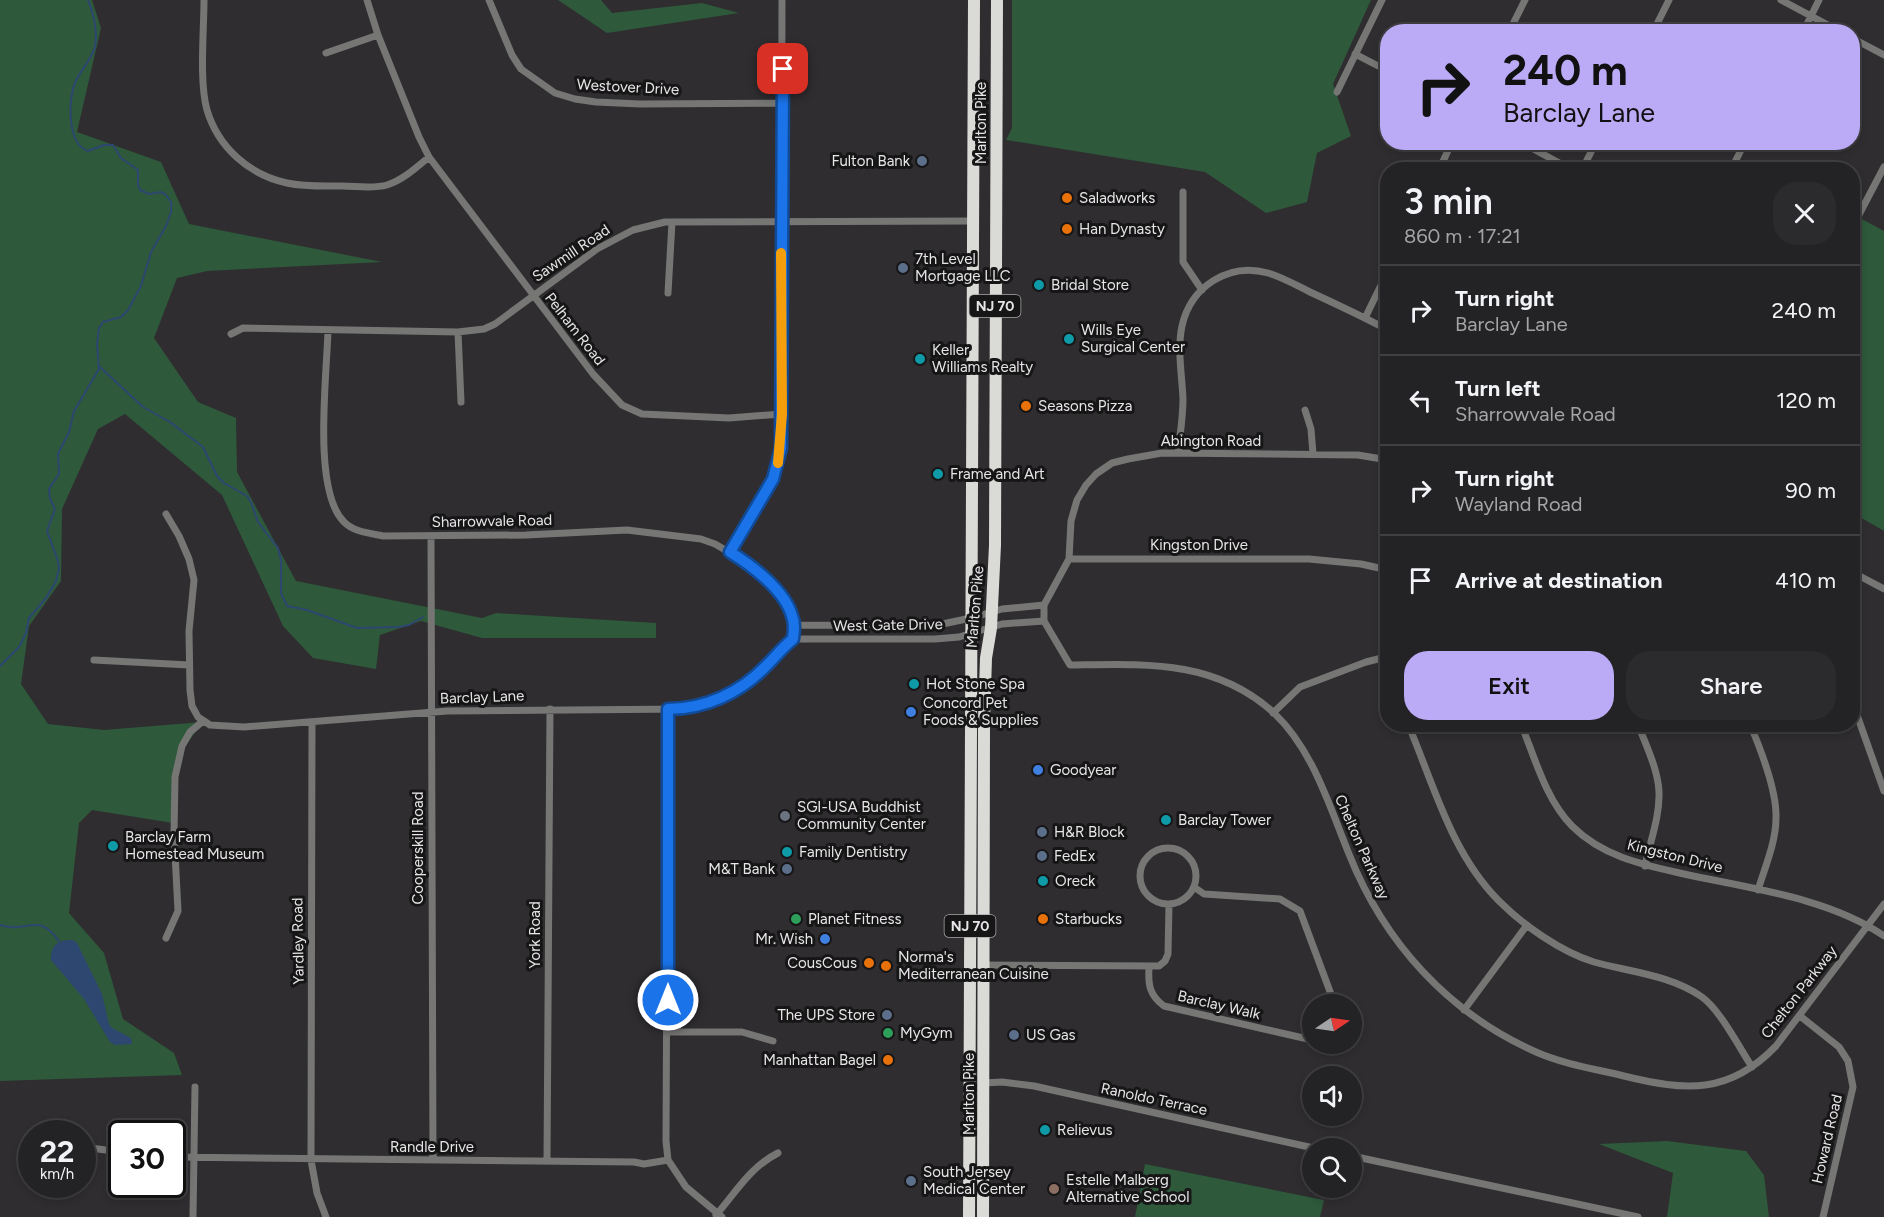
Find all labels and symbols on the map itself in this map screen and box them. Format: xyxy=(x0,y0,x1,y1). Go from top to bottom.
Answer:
pin xyxy=(757,43,808,94)
street label: Westover Drive xyxy=(576,75,680,99)
street label: Marlton Pike xyxy=(972,82,990,164)
place label: Fulton Bank xyxy=(831,152,911,170)
marker: Fulton Bank xyxy=(915,154,929,168)
place label: Saladworks xyxy=(1079,189,1155,207)
marker: Saladworks xyxy=(1060,191,1074,205)
street label: Sawmill Road xyxy=(529,220,613,286)
place label: Han Dynasty xyxy=(1079,220,1165,238)
marker: Han Dynasty xyxy=(1060,222,1074,236)
place label: 7th Level Mortgage LLC xyxy=(915,250,1011,285)
marker: 7th Level Mortgage LLC xyxy=(896,261,910,275)
place label: Bridal Store xyxy=(1051,276,1129,294)
marker: Bridal Store xyxy=(1032,278,1046,292)
street label: Pelham Road xyxy=(541,289,609,369)
road number: NJ 70 xyxy=(970,295,1020,317)
place label: Wills Eye Surgical Center xyxy=(1081,321,1185,356)
marker: Wills Eye Surgical Center xyxy=(1062,332,1076,346)
place label: Keller Williams Realty xyxy=(932,341,1033,376)
marker: Keller Williams Realty xyxy=(913,352,927,366)
place label: Seasons Pizza xyxy=(1038,397,1132,415)
marker: Seasons Pizza xyxy=(1019,399,1033,413)
street label: Abington Road xyxy=(1161,432,1261,450)
place label: Frame and Art xyxy=(950,465,1045,483)
marker: Frame and Art xyxy=(931,467,945,481)
street label: Sharrowvale Road xyxy=(432,511,552,531)
street label: Kingston Drive xyxy=(1150,536,1248,554)
street label: Marlton Pike xyxy=(962,565,988,649)
street label: West Gate Drive xyxy=(833,615,943,635)
place label: Hot Stone Spa xyxy=(926,675,1025,693)
marker: Hot Stone Spa xyxy=(907,677,921,691)
street label: Barclay Lane xyxy=(439,687,525,707)
place label: Concord Pet Foods & Supplies xyxy=(923,694,1039,729)
marker: Concord Pet Foods & Supplies xyxy=(904,705,918,719)
place label: Goodyear xyxy=(1050,761,1116,779)
marker: Goodyear xyxy=(1031,763,1045,777)
street label: Cooperskill Road xyxy=(409,792,427,904)
street label: Chelton Parkway xyxy=(1331,792,1393,902)
place label: SGI-USA Buddhist Community Center xyxy=(797,798,926,833)
marker: SGI-USA Buddhist Community Center xyxy=(778,809,792,823)
place label: Barclay Tower xyxy=(1178,811,1271,829)
marker: Barclay Tower xyxy=(1159,813,1173,827)
place label: H&R Block xyxy=(1054,823,1125,841)
marker: H&R Block xyxy=(1035,825,1049,839)
place label: Barclay Farm Homestead Museum xyxy=(125,828,264,863)
street label: Kingston Drive xyxy=(1625,835,1725,877)
marker: Barclay Farm Homestead Museum xyxy=(106,839,120,853)
place label: Family Dentistry xyxy=(799,843,908,861)
marker: Family Dentistry xyxy=(780,845,794,859)
place label: FedEx xyxy=(1054,847,1095,865)
marker: FedEx xyxy=(1035,849,1049,863)
place label: M&T Bank xyxy=(708,860,776,878)
marker: M&T Bank xyxy=(780,862,794,876)
place label: Oreck xyxy=(1055,872,1096,890)
marker: Oreck xyxy=(1036,874,1050,888)
street label: Yardley Road xyxy=(288,897,308,985)
street label: York Road xyxy=(526,901,544,969)
place label: Planet Fitness xyxy=(808,910,901,928)
place label: Starbucks xyxy=(1055,910,1122,928)
marker: Planet Fitness xyxy=(789,912,803,926)
marker: Starbucks xyxy=(1036,912,1050,926)
road number: NJ 70 xyxy=(944,915,996,937)
place label: Mr. Wish xyxy=(755,930,813,948)
marker: Mr. Wish xyxy=(818,932,832,946)
street label: Chelton Parkway xyxy=(1757,942,1841,1042)
place label: Norma's Mediterranean Cuisine xyxy=(898,948,1049,983)
place label: CousCous xyxy=(787,954,857,972)
marker: CousCous xyxy=(862,956,876,970)
marker: Norma's Mediterranean Cuisine xyxy=(879,959,893,973)
position arrow xyxy=(636,968,700,1032)
street label: Barclay Walk xyxy=(1176,987,1263,1023)
north arrow xyxy=(1302,994,1362,1054)
place label: The UPS Store xyxy=(777,1006,875,1024)
marker: The UPS Store xyxy=(880,1008,894,1022)
place label: MyGym xyxy=(900,1024,953,1042)
marker: MyGym xyxy=(881,1026,895,1040)
place label: US Gas xyxy=(1026,1026,1076,1044)
marker: US Gas xyxy=(1007,1028,1021,1042)
place label: Manhattan Bagel xyxy=(763,1051,876,1069)
marker: Manhattan Bagel xyxy=(881,1053,895,1067)
street label: Marlton Pike xyxy=(960,1053,978,1135)
street label: Ranoldo Terrace xyxy=(1099,1079,1209,1119)
street label: Howard Road xyxy=(1808,1093,1846,1185)
speed limit sign: 30 xyxy=(108,1120,186,1198)
place label: Relievus xyxy=(1057,1121,1113,1139)
marker: Relievus xyxy=(1038,1123,1052,1137)
street label: Randle Drive xyxy=(390,1138,474,1156)
place label: South Jersey Medical Center xyxy=(923,1163,1025,1198)
place label: Estelle Malberg Alternative School xyxy=(1066,1171,1189,1206)
marker: South Jersey Medical Center xyxy=(904,1174,918,1188)
marker: Estelle Malberg Alternative School xyxy=(1047,1182,1061,1196)

